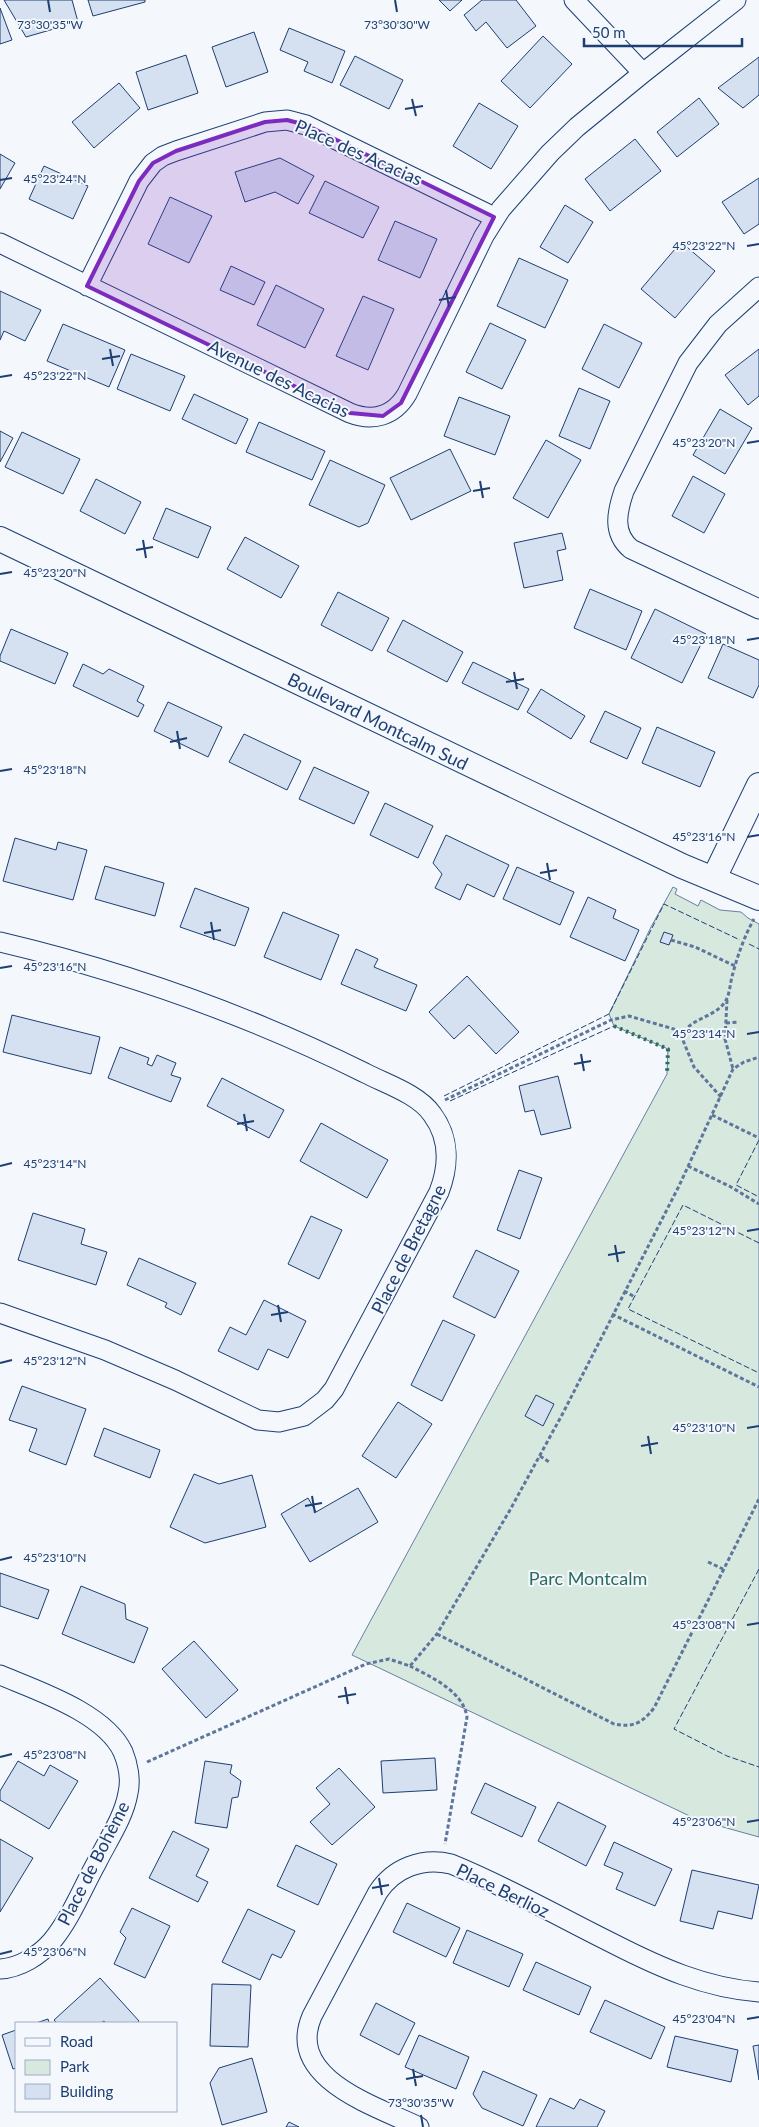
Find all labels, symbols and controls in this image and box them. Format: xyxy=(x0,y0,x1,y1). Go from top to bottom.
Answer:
scale bar xyxy=(584,15,742,47)
text: 73°30'35"W xyxy=(17,17,84,32)
text: 73°30'30"W xyxy=(364,17,431,32)
text: 50 m xyxy=(592,23,626,41)
street label: Place des Acacias xyxy=(292,114,426,190)
text: 45°23'24"N xyxy=(24,171,86,186)
text: 45°23'22"N xyxy=(673,238,735,253)
street label: Avenue des Acacias xyxy=(205,334,354,422)
text: 45°23'22"N xyxy=(24,368,86,383)
text: 45°23'20"N xyxy=(673,435,735,450)
text: 45°23'20"N xyxy=(24,565,86,580)
text: 45°23'18"N xyxy=(673,632,735,647)
street label: Boulevard Montcalm Sud xyxy=(284,668,472,774)
text: 45°23'18"N xyxy=(24,762,86,777)
text: 45°23'16"N xyxy=(673,829,735,844)
text: 45°23'16"N xyxy=(24,959,86,974)
text: 45°23'14"N xyxy=(673,1026,735,1041)
text: 45°23'14"N xyxy=(24,1156,86,1171)
street label: Place de Bretagne xyxy=(366,1181,450,1317)
text: 45°23'12"N xyxy=(673,1223,735,1238)
text: 45°23'12"N xyxy=(24,1353,86,1368)
text: 45°23'10"N xyxy=(673,1420,735,1435)
text: 45°23'10"N xyxy=(24,1550,86,1565)
park label: Parc Montcalm xyxy=(529,1567,647,1589)
text: 45°23'08"N xyxy=(673,1617,735,1632)
text: 45°23'08"N xyxy=(24,1747,86,1762)
street label: Place de Bohème xyxy=(52,1797,134,1929)
text: 45°23'06"N xyxy=(673,1814,735,1829)
street label: Place Berlioz xyxy=(453,1858,553,1922)
text: 45°23'06"N xyxy=(24,1944,86,1959)
text: 45°23'04"N xyxy=(673,2011,735,2026)
legend xyxy=(15,2022,178,2112)
text: Road xyxy=(60,2032,93,2050)
text: Park xyxy=(60,2057,90,2075)
text: Building xyxy=(60,2082,113,2100)
text: 73°30'35"W xyxy=(388,2095,455,2110)

